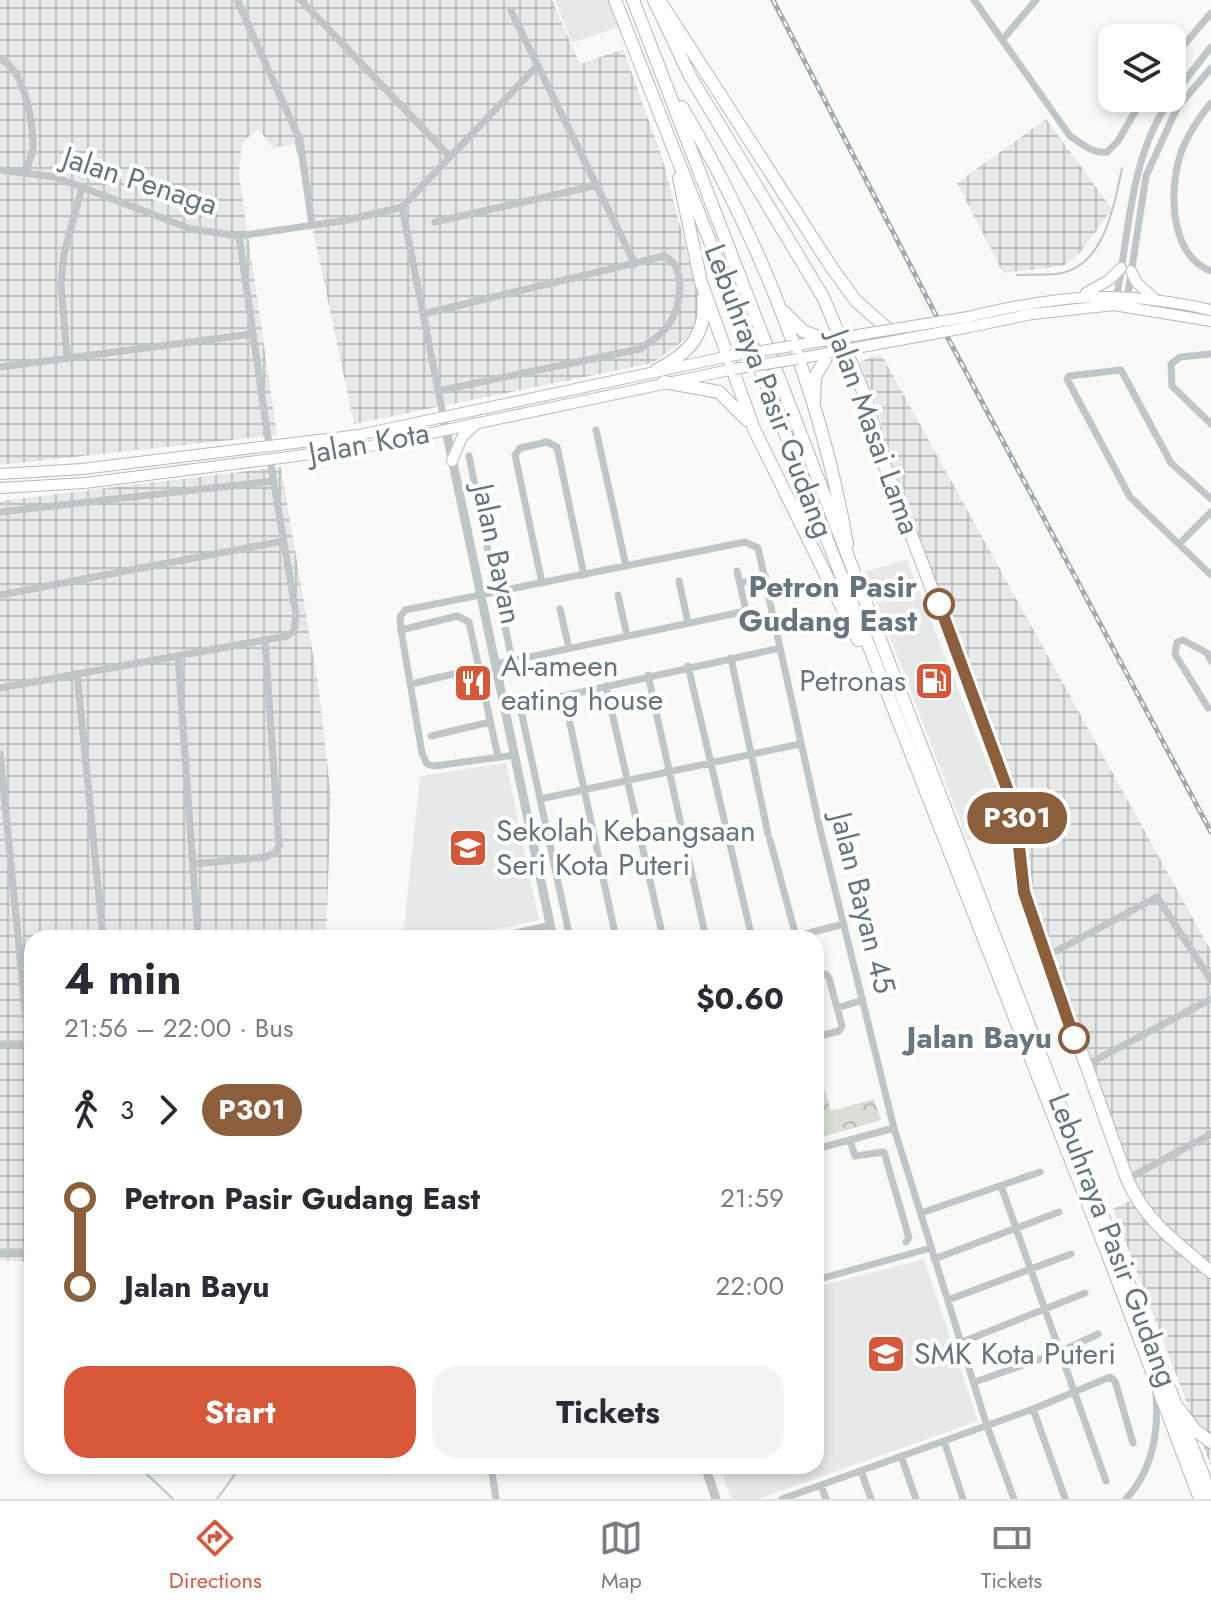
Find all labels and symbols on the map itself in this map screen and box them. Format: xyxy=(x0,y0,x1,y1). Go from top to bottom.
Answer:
street label: Jalan Penaga xyxy=(53,134,223,226)
street label: Lebuhraya Pasir Gudang xyxy=(694,238,845,544)
street label: Jalan Masai Lama xyxy=(816,319,932,540)
street label: Jalan Kota xyxy=(301,411,433,475)
street label: Jalan Bayan xyxy=(461,476,533,628)
place label: Petron Pasir Gudang East xyxy=(739,565,918,642)
marker: Petron Pasir Gudang East xyxy=(924,589,954,619)
place label: Al-ameen eating house xyxy=(501,644,663,721)
place label: Petronas xyxy=(799,659,906,702)
fuel station icon: Petronas xyxy=(913,660,955,702)
restaurant icon: Al-ameen eating house xyxy=(452,662,494,704)
line badge: P301 xyxy=(961,792,1073,844)
street label: Jalan Bayan 45 xyxy=(819,804,907,998)
place label: Sekolah Kebangsaan Seri Kota Puteri xyxy=(496,809,756,886)
school or university icon: Sekolah Kebangsaan Seri Kota Puteri xyxy=(447,827,489,869)
place label: Jalan Bayu xyxy=(902,1016,1052,1059)
marker: Jalan Bayu xyxy=(1059,1023,1089,1053)
street label: Lebuhraya Pasir Gudang xyxy=(1038,1087,1189,1393)
place label: SMK Kota Puteri xyxy=(914,1332,1116,1375)
school or university icon: SMK Kota Puteri xyxy=(865,1333,907,1375)

